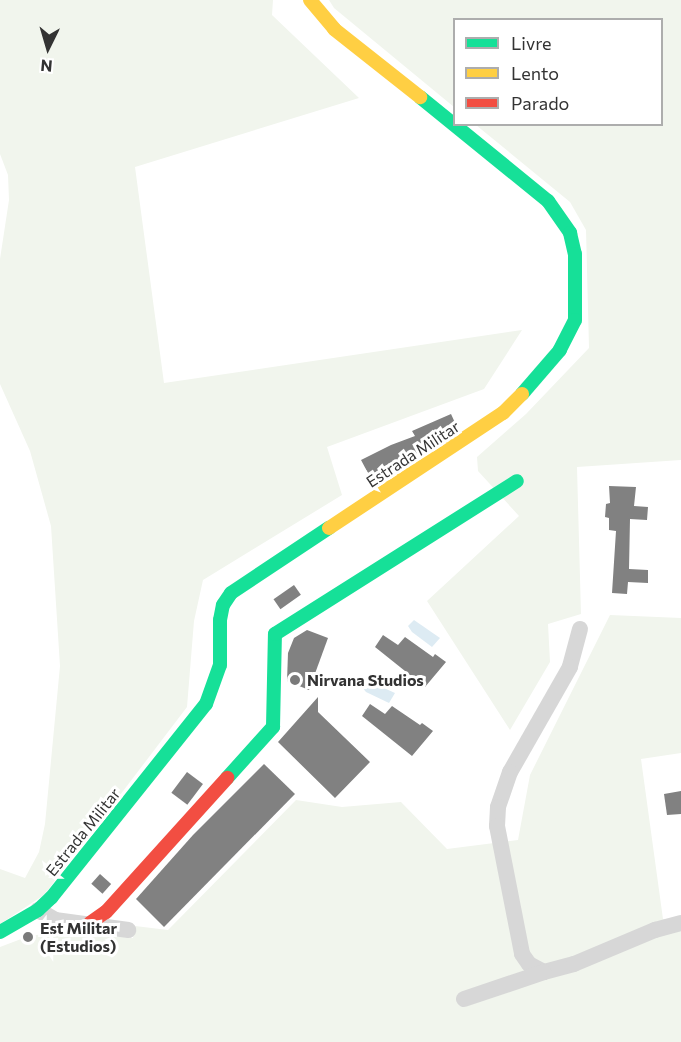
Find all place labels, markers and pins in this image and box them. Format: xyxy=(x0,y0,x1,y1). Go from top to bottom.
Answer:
place label: Nirvana Studios xyxy=(307,670,424,690)
marker: Nirvana Studios xyxy=(288,673,302,687)
place label: Est Militar (Estudios) xyxy=(40,918,117,956)
marker: Est Militar (Estudios) xyxy=(21,930,35,944)

